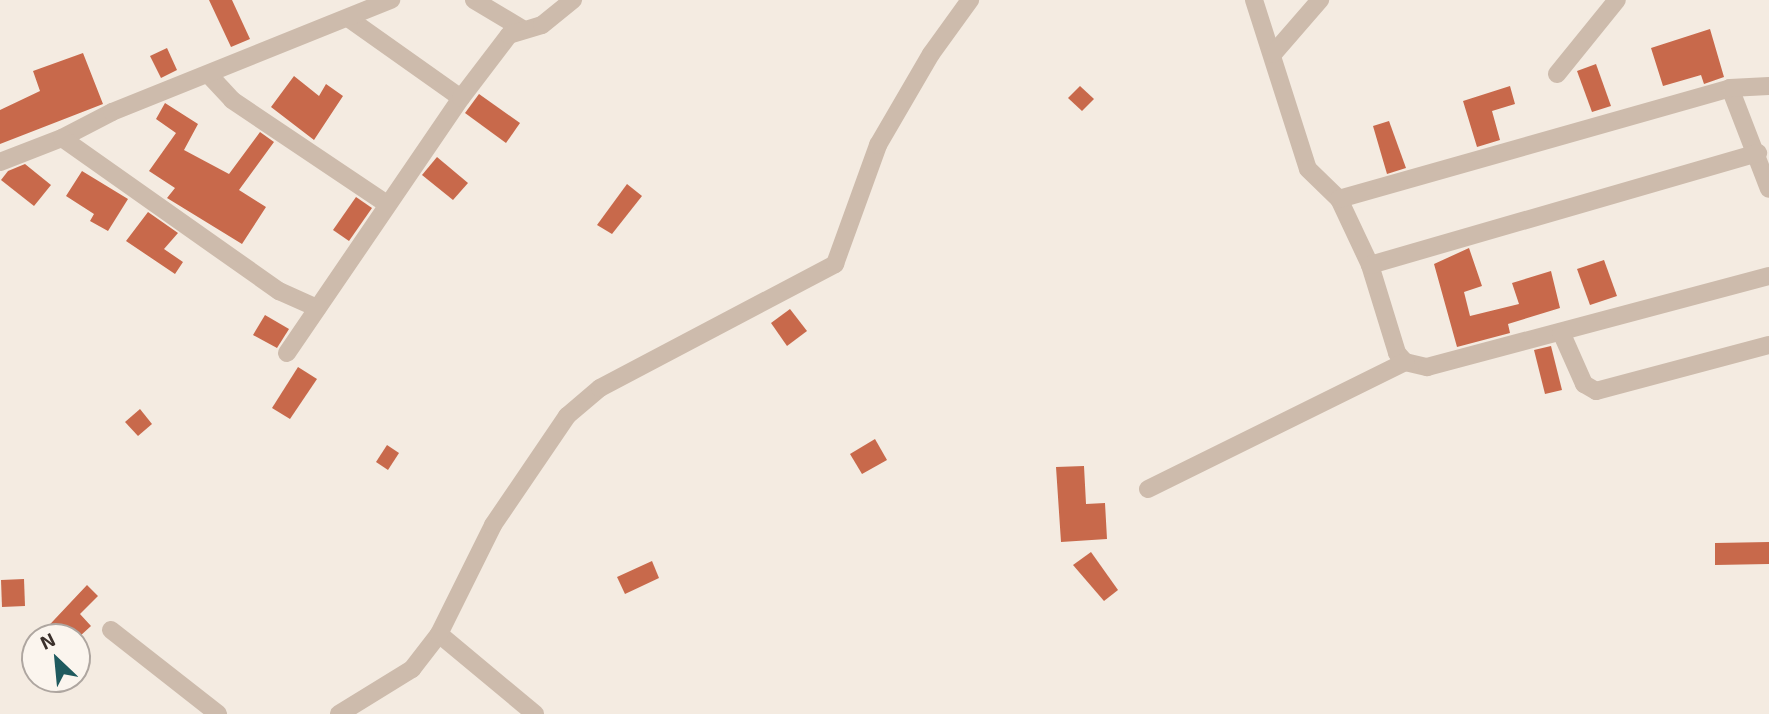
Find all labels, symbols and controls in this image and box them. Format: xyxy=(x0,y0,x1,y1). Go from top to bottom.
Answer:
north arrow xyxy=(21,623,91,693)
text: N xyxy=(36,627,59,654)

